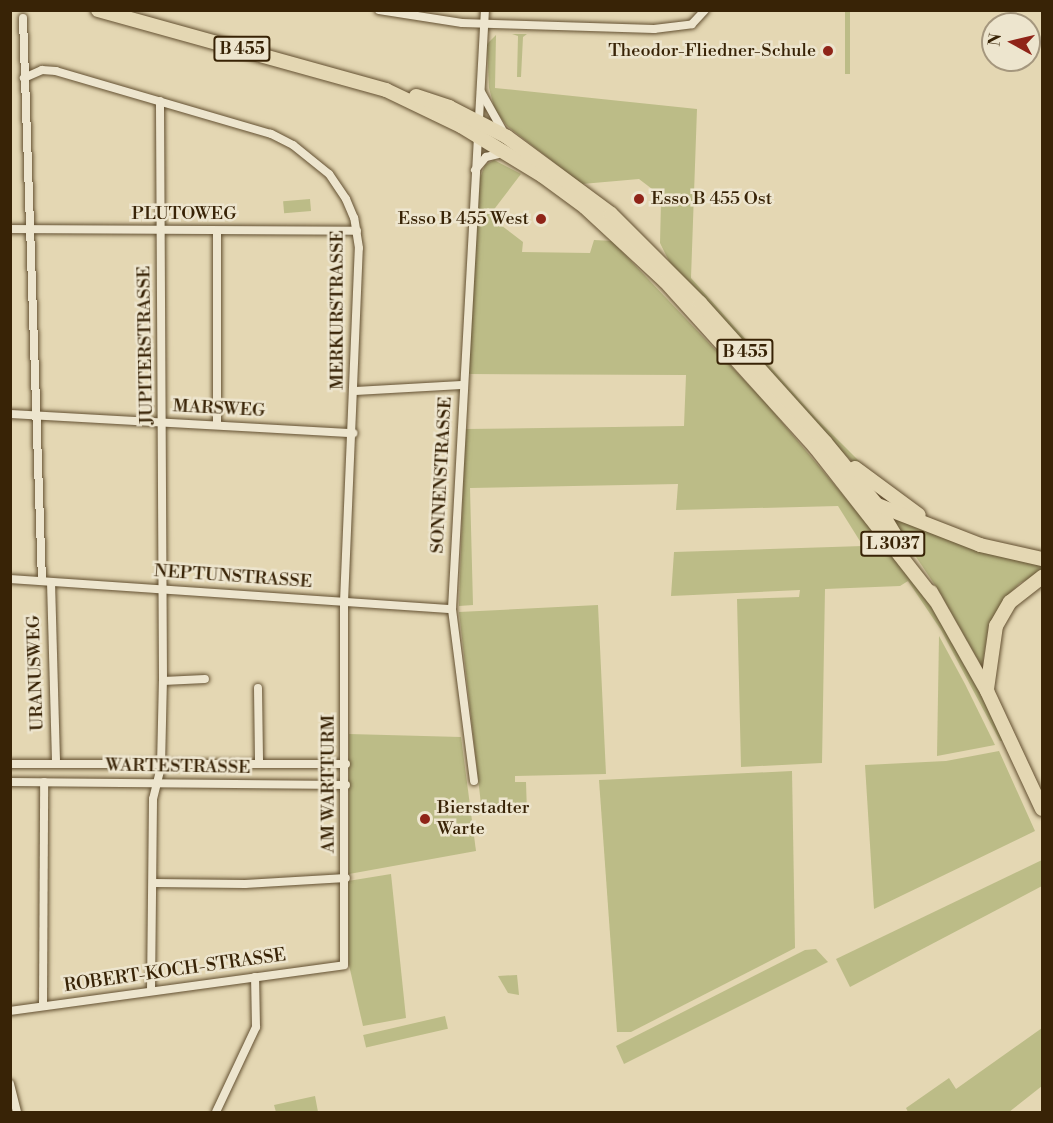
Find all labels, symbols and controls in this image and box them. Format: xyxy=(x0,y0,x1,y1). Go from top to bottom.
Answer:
north arrow xyxy=(981,12,1041,72)
text: N xyxy=(984,32,1006,47)
road number: B 455 xyxy=(212,36,272,62)
place label: Theodor-Fliedner-Schule xyxy=(608,40,816,62)
marker: Theodor-Fliedner-Schule xyxy=(821,44,835,58)
place label: Esso B 455 Ost xyxy=(651,188,772,210)
marker: Esso B 455 Ost xyxy=(632,192,646,206)
street label: PLUTOWEG xyxy=(132,203,236,225)
place label: Esso B 455 West xyxy=(398,208,529,230)
marker: Esso B 455 West xyxy=(534,212,548,226)
street label: MERKURSTRASSE xyxy=(327,230,349,390)
street label: JUPITERSTRASSE xyxy=(134,265,158,425)
road number: B 455 xyxy=(715,339,775,365)
street label: MARSWEG xyxy=(172,396,266,422)
street label: SONNENSTRASSE xyxy=(427,396,457,554)
road number: L 3037 xyxy=(860,531,926,557)
street label: NEPTUNSTRASSE xyxy=(153,561,313,593)
street label: URANUSWEG xyxy=(23,615,49,731)
street label: AM WARTTURM xyxy=(318,715,340,853)
street label: WARTESTRASSE xyxy=(105,755,251,779)
place label: Bierstadter Warte xyxy=(437,798,530,840)
marker: Bierstadter Warte xyxy=(418,812,432,826)
street label: ROBERT-KOCH-STRASSE xyxy=(63,945,287,997)

